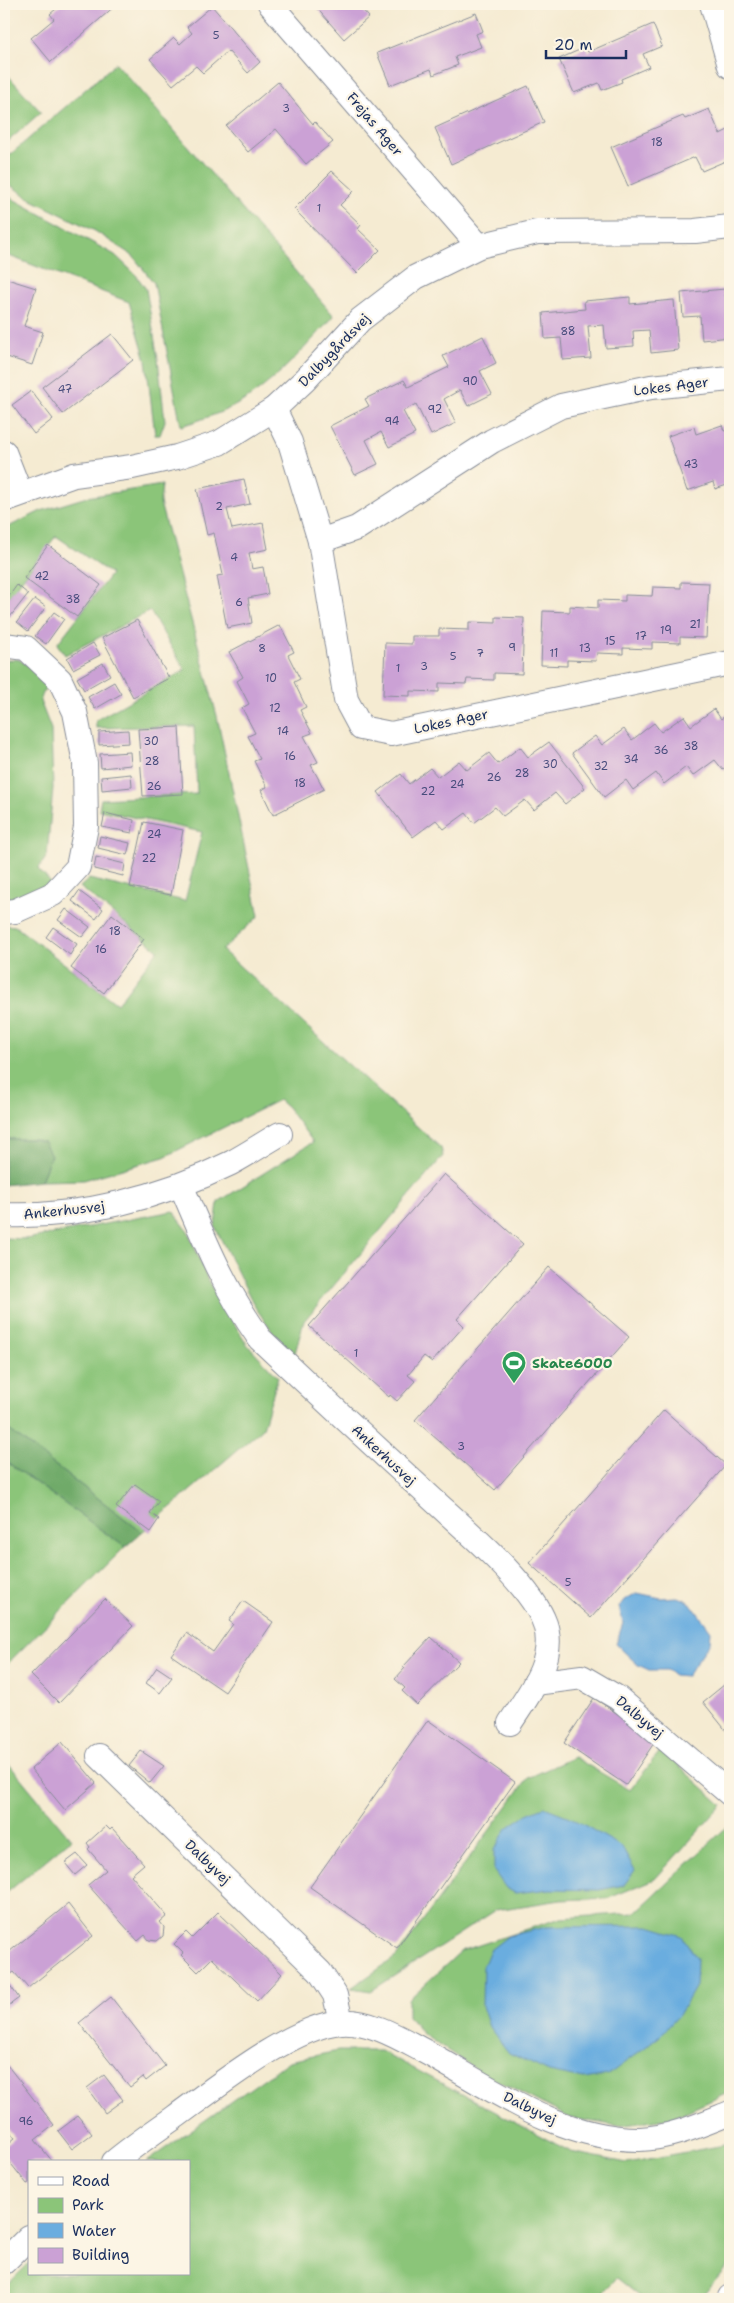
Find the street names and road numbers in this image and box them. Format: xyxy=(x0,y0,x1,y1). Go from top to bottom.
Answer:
street label: Frejas Ager xyxy=(343,88,407,160)
street label: Dalbygårdsvej xyxy=(294,309,374,391)
street label: Lokes Ager xyxy=(632,372,710,400)
street label: Lokes Ager xyxy=(412,704,490,738)
street label: Ankerhusvej xyxy=(22,1197,106,1223)
street label: Ankerhusvej xyxy=(348,1421,420,1489)
street label: Dalbyvej xyxy=(612,1692,668,1742)
street label: Dalbyvej xyxy=(181,1836,235,1888)
street label: Dalbyvej xyxy=(501,2087,559,2129)

